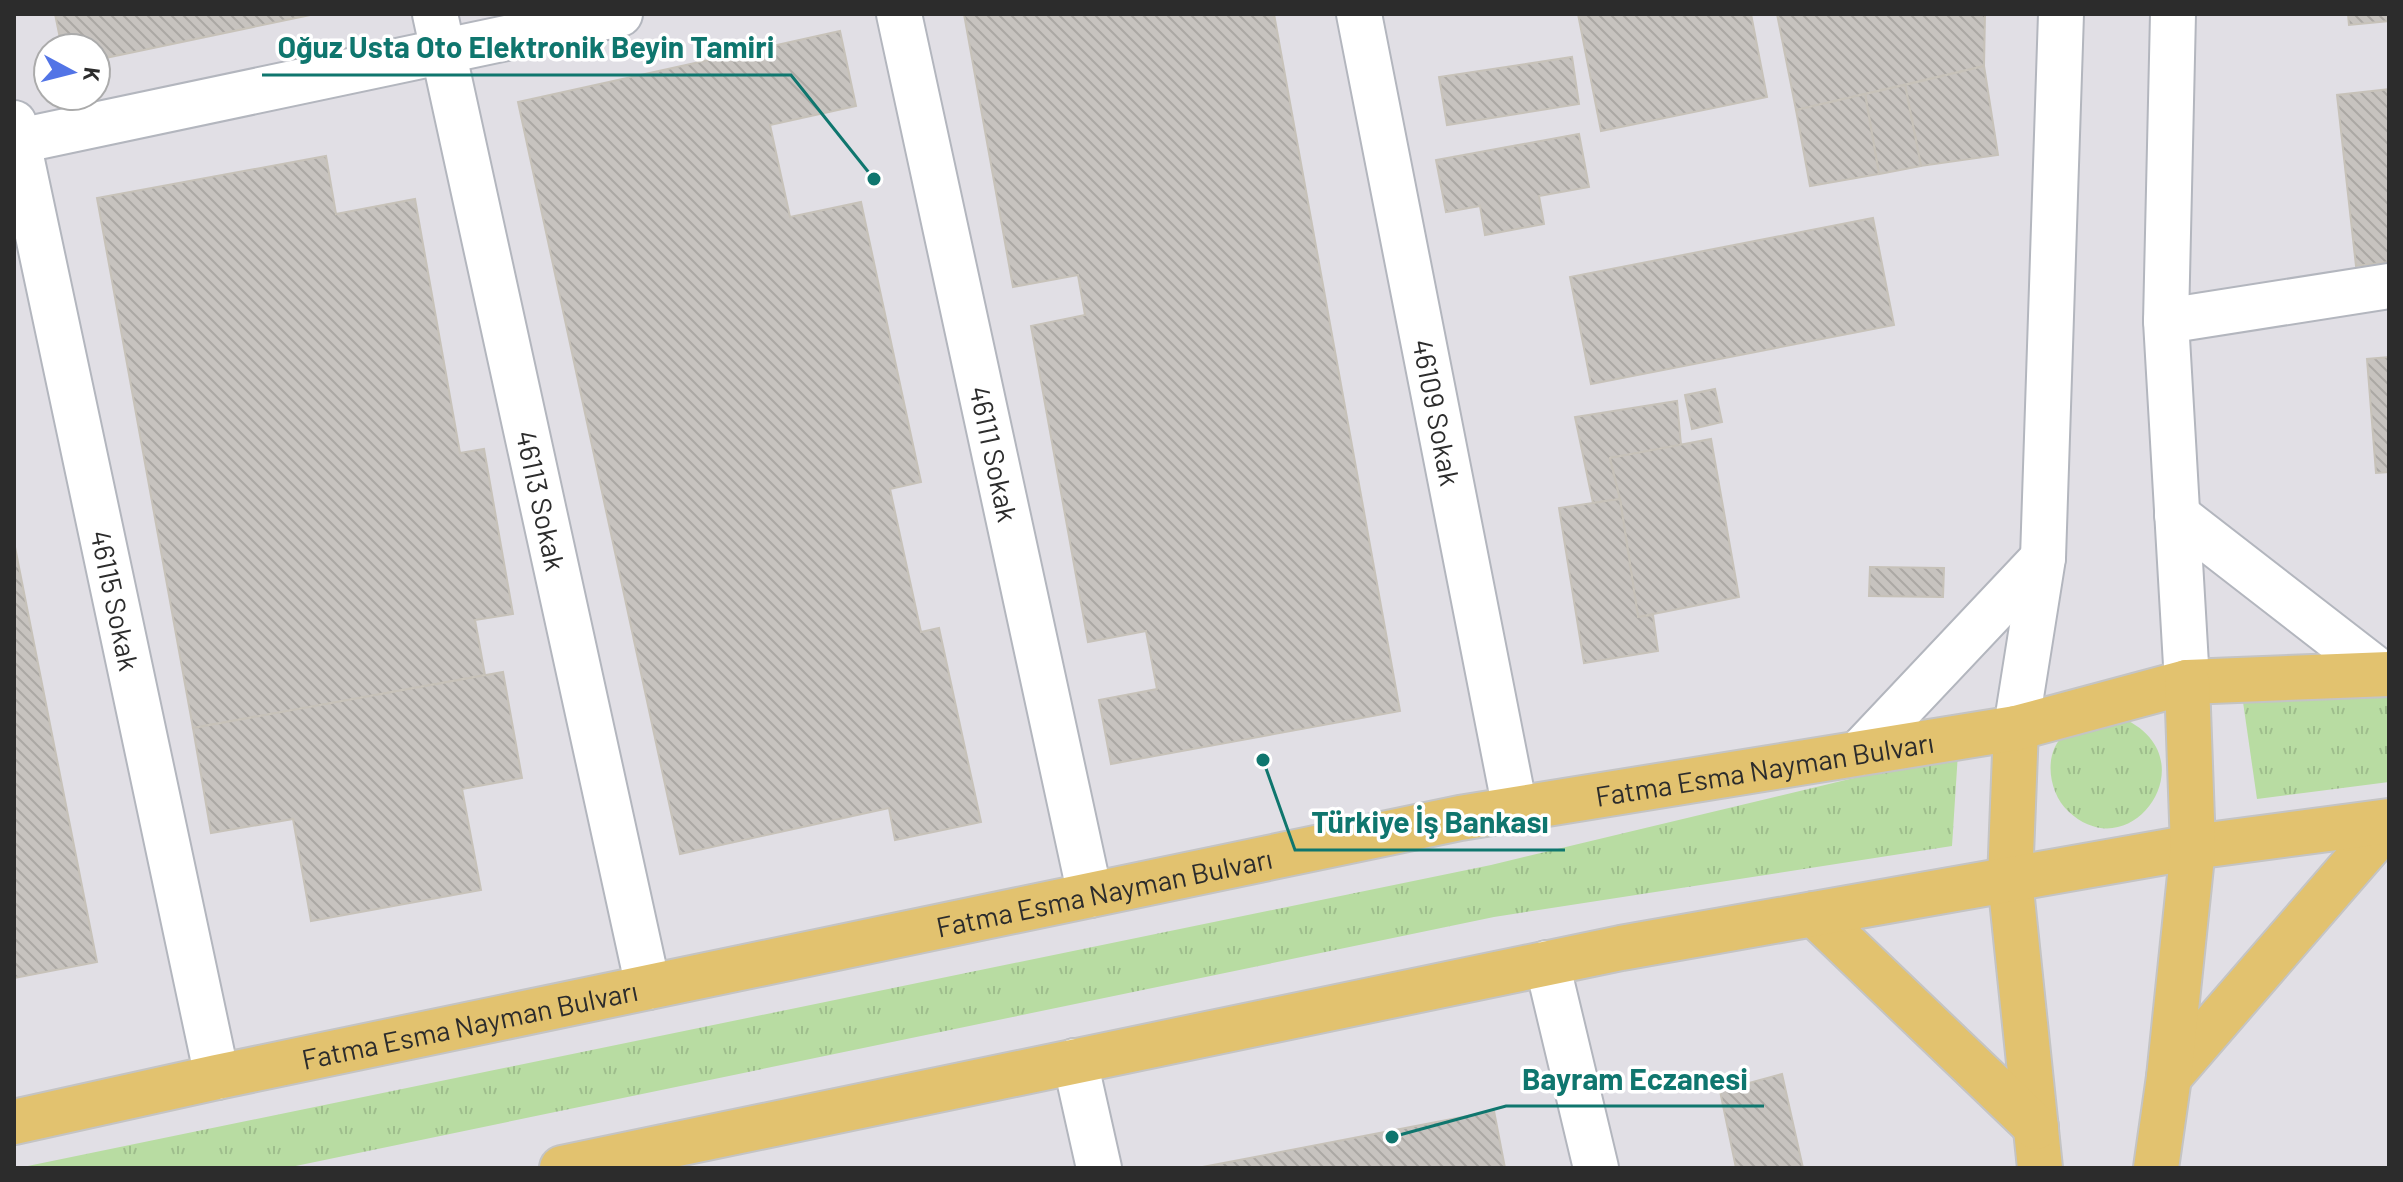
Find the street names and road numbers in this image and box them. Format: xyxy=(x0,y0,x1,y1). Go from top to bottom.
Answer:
street label: 46109 Sokak xyxy=(1406,336,1468,489)
street label: 46111 Sokak xyxy=(963,383,1026,525)
street label: 46113 Sokak xyxy=(510,427,573,574)
street label: 46115 Sokak xyxy=(84,527,147,674)
street label: Fatma Esma Nayman Bulvarı xyxy=(1593,725,1936,813)
street label: Fatma Esma Nayman Bulvarı xyxy=(933,841,1275,944)
street label: Fatma Esma Nayman Bulvarı xyxy=(299,973,641,1076)

